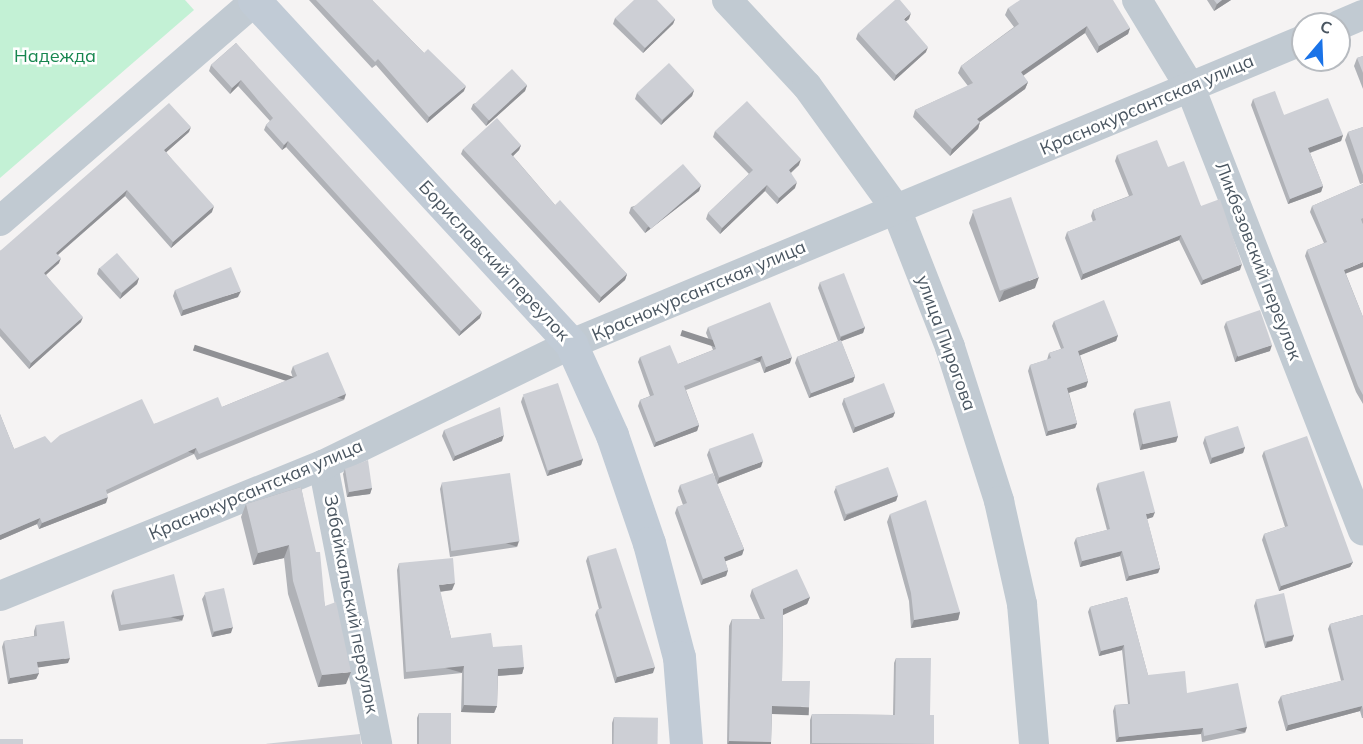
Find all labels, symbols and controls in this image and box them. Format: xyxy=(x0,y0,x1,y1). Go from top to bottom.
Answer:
north arrow xyxy=(1291,12,1351,72)
text: С xyxy=(1318,16,1335,38)
park label: Надежда xyxy=(14,45,96,67)
street label: Краснокурсантская улица xyxy=(1037,50,1257,160)
street label: Ликбезовский переулок xyxy=(1210,159,1306,363)
street label: Бориславский переулок xyxy=(414,176,574,346)
street label: Краснокурсантская улица xyxy=(589,236,809,346)
street label: улица Пирогова xyxy=(911,272,981,414)
street label: Краснокурсантская улица xyxy=(146,435,366,545)
street label: Забайкальский переулок xyxy=(319,493,383,715)

